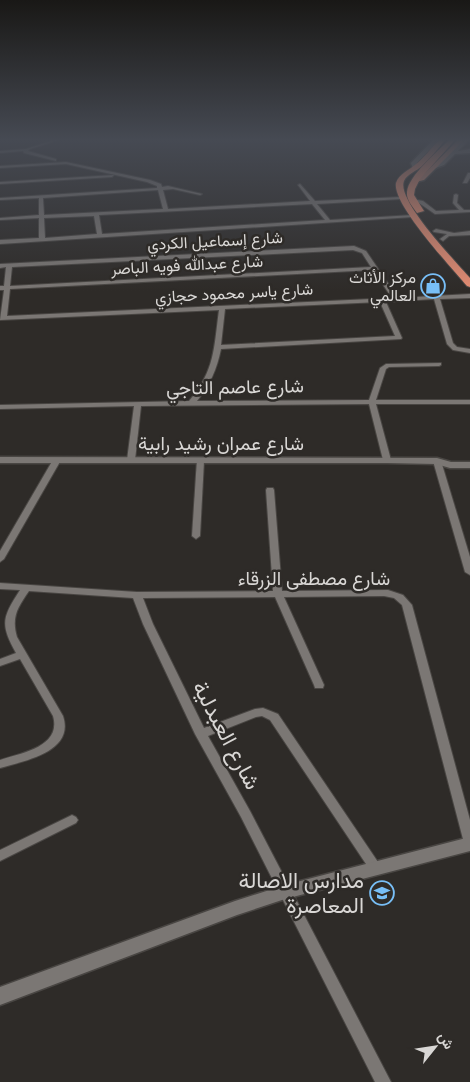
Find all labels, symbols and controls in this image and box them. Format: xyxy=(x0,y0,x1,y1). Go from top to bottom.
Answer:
street label: شارع إسماعيل الكردي xyxy=(147,227,284,258)
street label: شارع عبدالله فويه الباصر xyxy=(109,251,264,281)
place label: مركز الأثاث العالمي xyxy=(349,267,416,309)
shop icon: مركز الأثاث العالمي xyxy=(420,273,446,299)
street label: شارع ياسر محمود حجازي xyxy=(154,278,314,311)
street label: شارع عاصم التاجي xyxy=(166,373,304,404)
street label: شارع عمران رشيد رابية xyxy=(138,431,304,456)
street label: شارع مصطفى الزرقاء xyxy=(238,566,390,591)
street label: شارع العبدلية xyxy=(186,676,267,795)
place label: مدارس الاصالة المعاصرة xyxy=(238,866,364,919)
school or university icon: مدارس الاصالة المعاصرة xyxy=(369,880,395,906)
north arrow xyxy=(410,1022,460,1072)
text: ش xyxy=(434,1029,458,1052)

